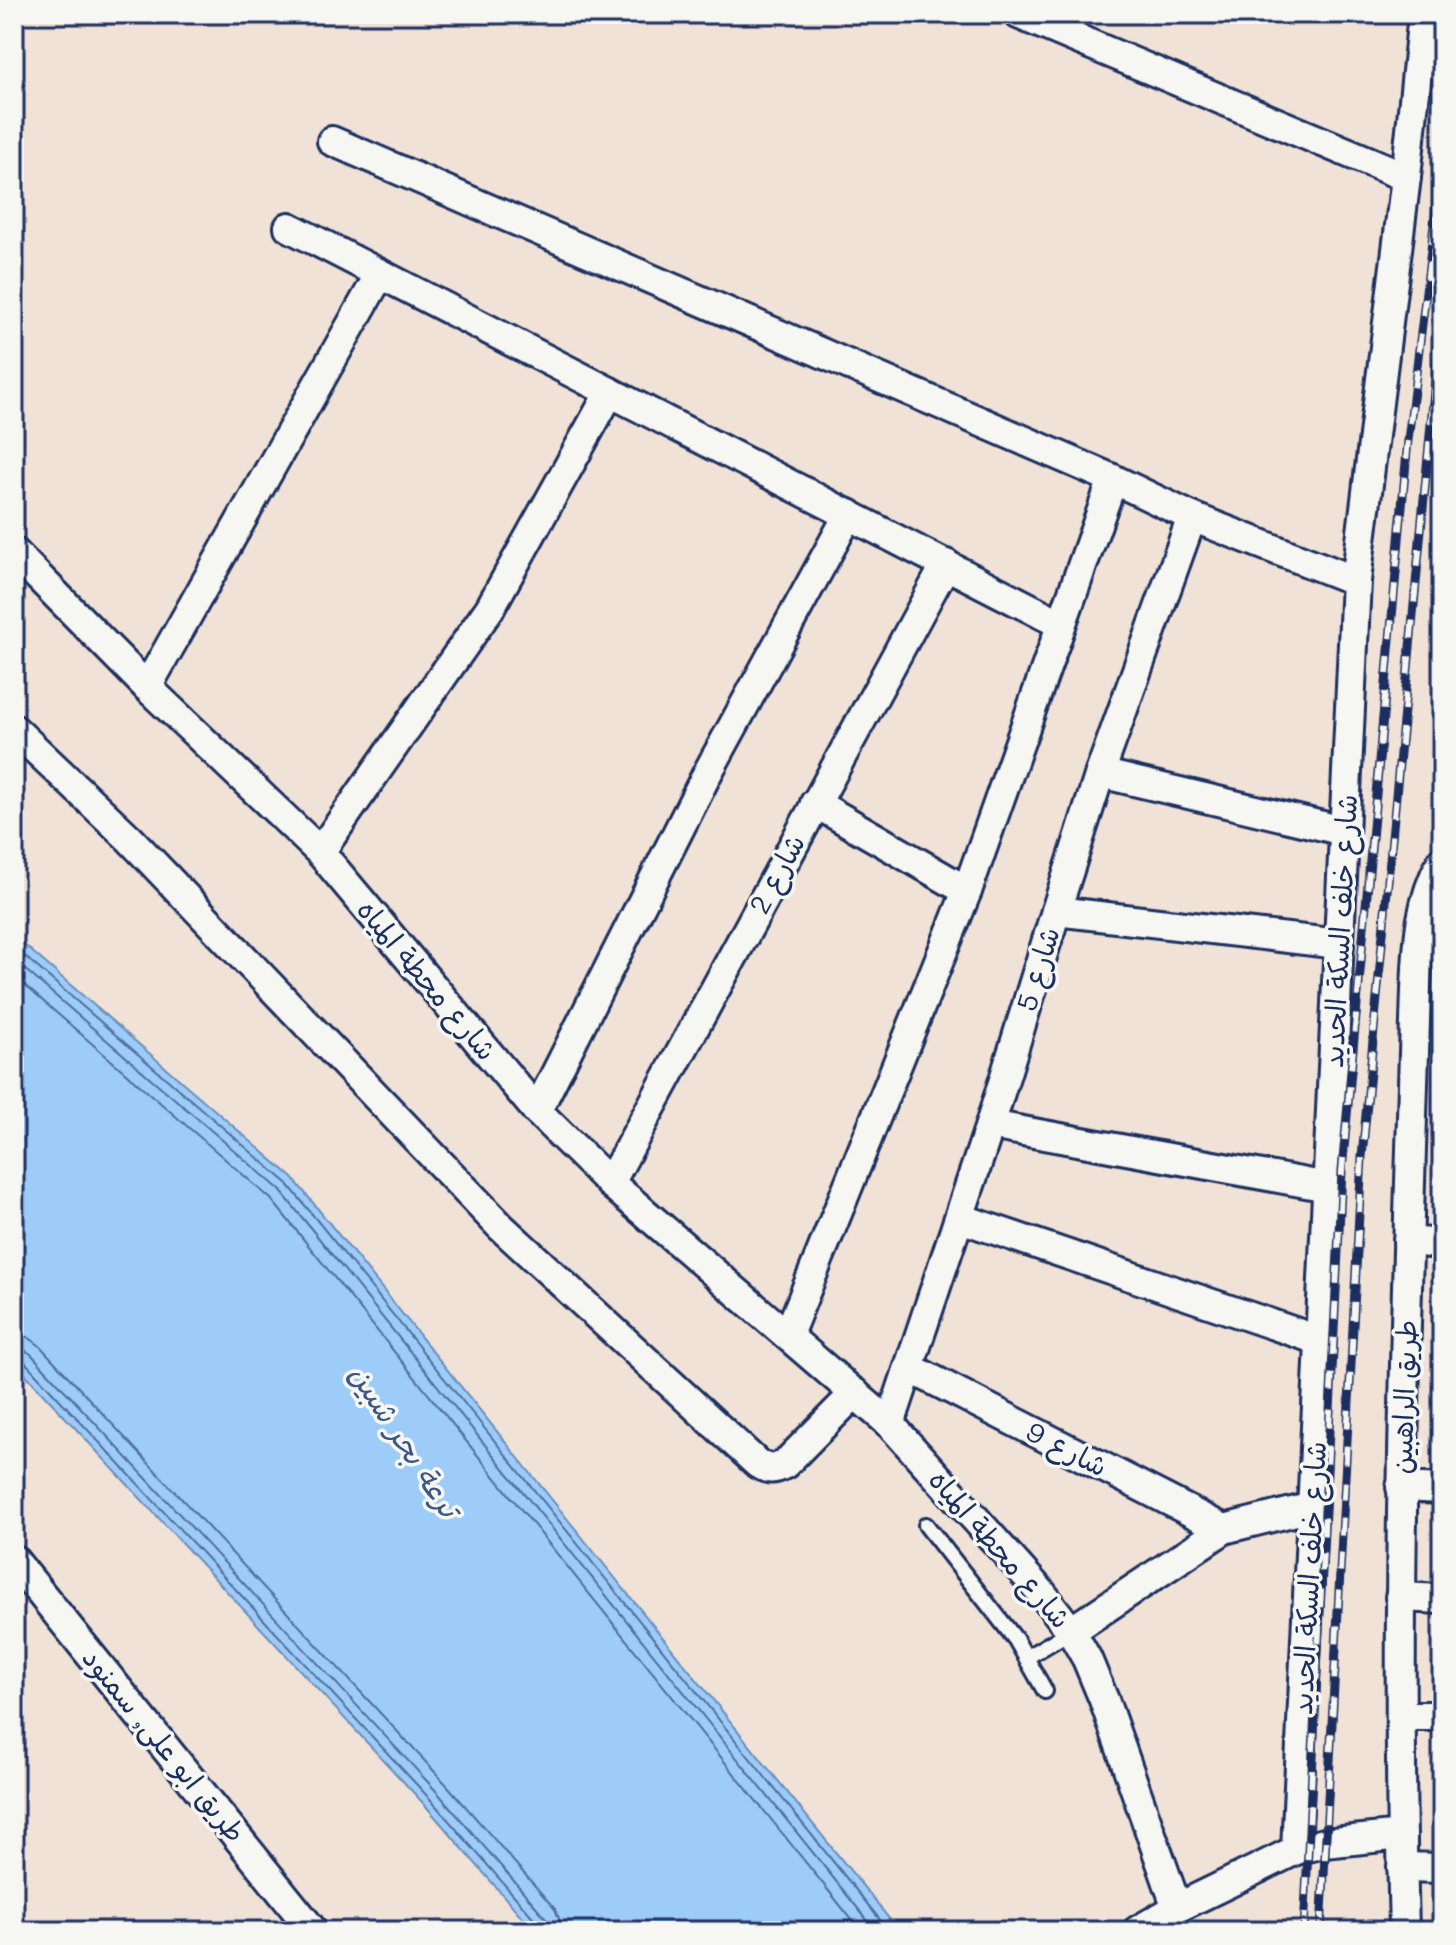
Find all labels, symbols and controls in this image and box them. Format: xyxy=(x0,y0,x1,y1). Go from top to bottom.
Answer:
street label: شارع خلف السكة الحديد xyxy=(1314,793,1367,1069)
street label: شارع 2 xyxy=(740,827,815,921)
street label: شارع محطة المياه xyxy=(348,892,505,1069)
street label: شارع 5 xyxy=(1007,922,1070,1016)
street label: طريق الراهبين xyxy=(1382,1319,1425,1475)
water label: ترعة بحر شبين xyxy=(341,1356,473,1528)
street label: شارع 9 xyxy=(1020,1413,1114,1486)
street label: شارع خلف السكة الحديد xyxy=(1283,1440,1336,1716)
street label: شارع محطة المياه xyxy=(920,1462,1080,1637)
street label: طريق ابو على, سمنود xyxy=(74,1640,254,1850)

